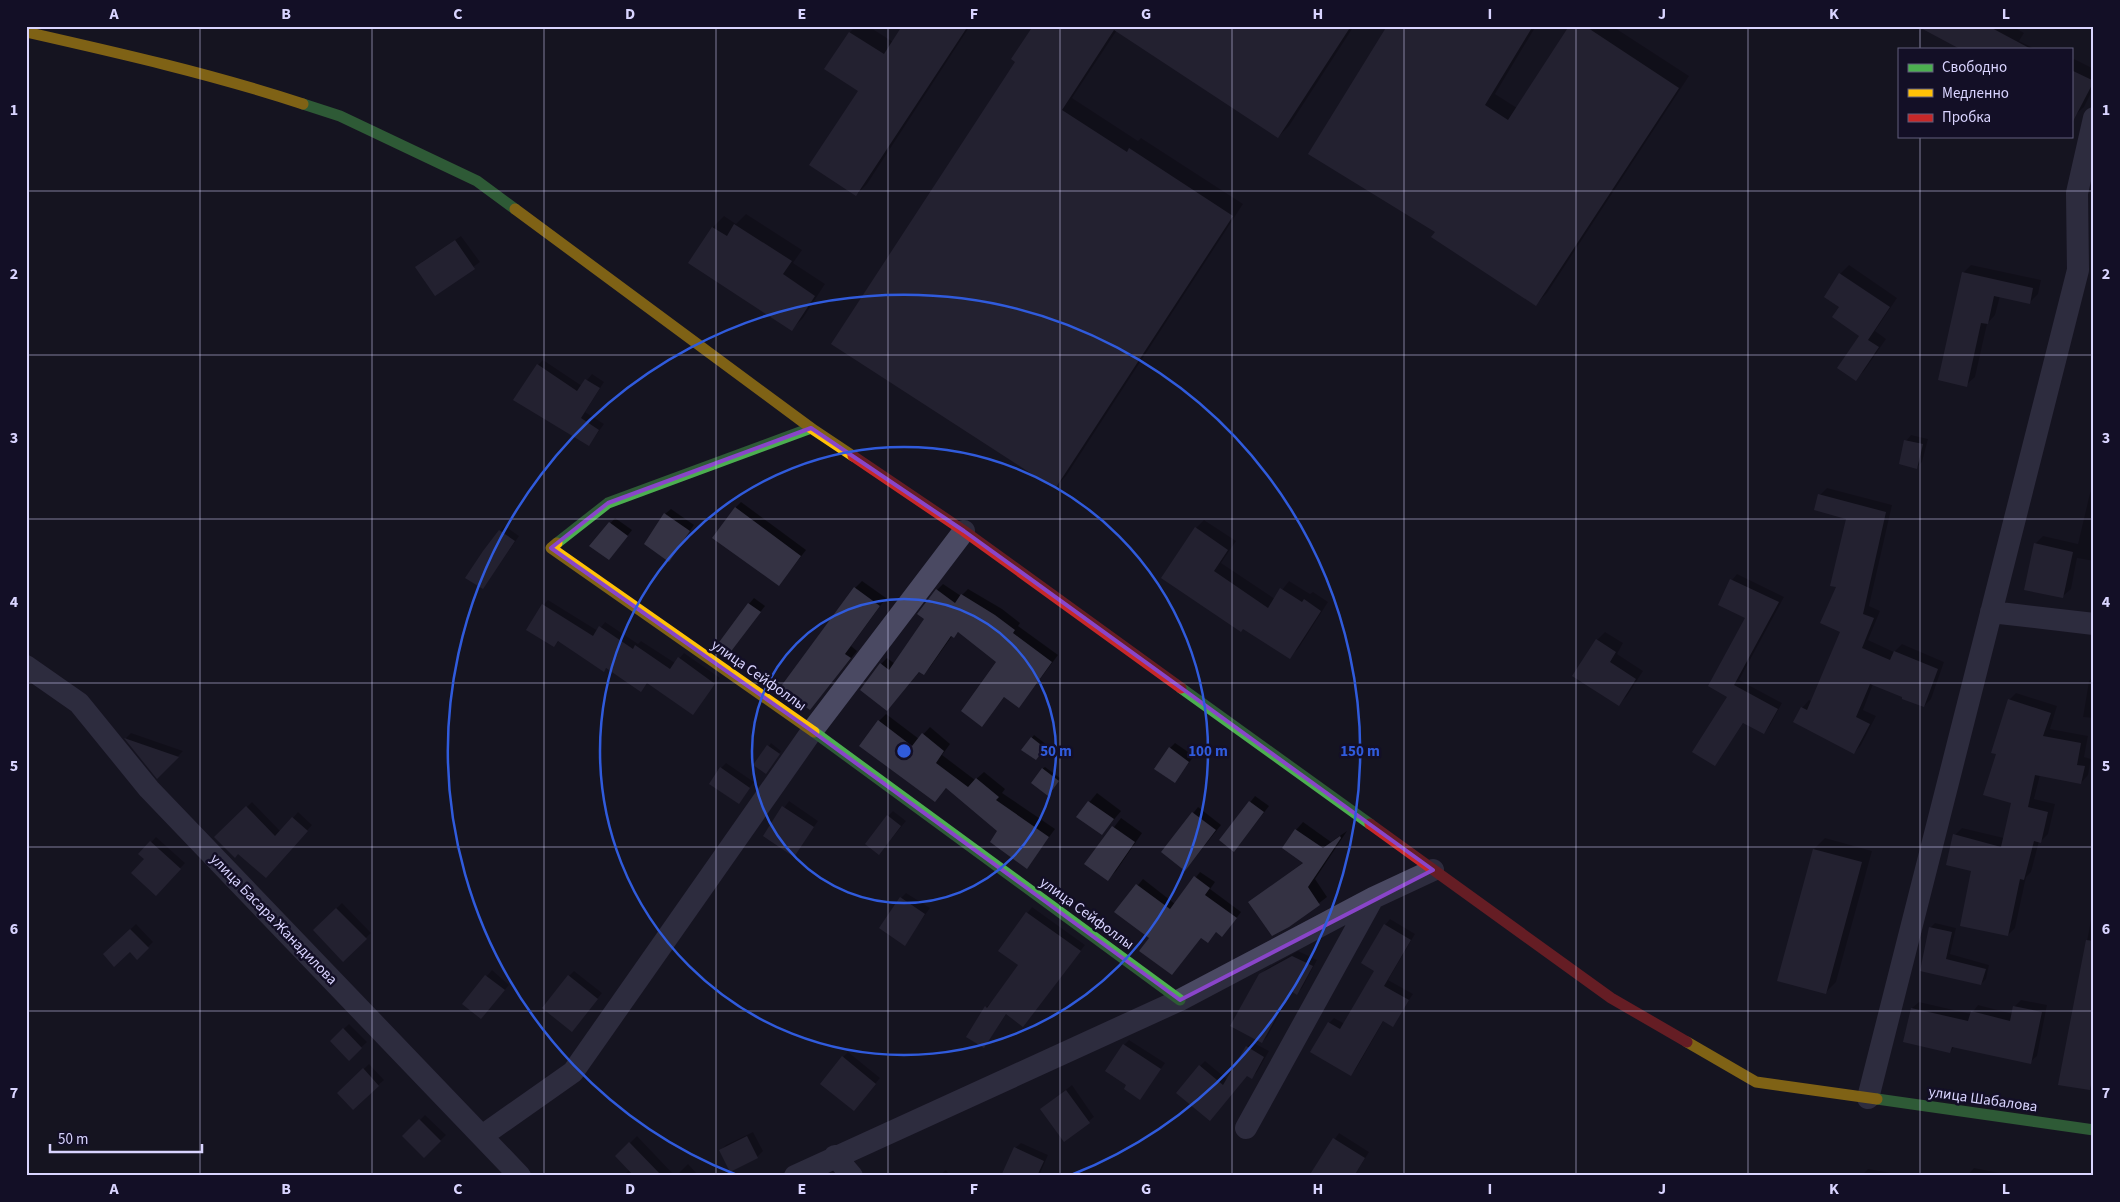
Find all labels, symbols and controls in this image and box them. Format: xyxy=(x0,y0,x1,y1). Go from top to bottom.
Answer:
text: A xyxy=(108,3,119,25)
text: B xyxy=(281,3,291,25)
text: C xyxy=(453,3,463,25)
text: D xyxy=(625,3,635,25)
text: E xyxy=(798,3,806,25)
text: F xyxy=(970,3,978,25)
text: G xyxy=(1141,3,1151,25)
text: H xyxy=(1313,3,1323,25)
text: I xyxy=(1488,3,1492,25)
text: J xyxy=(1658,3,1666,25)
text: K xyxy=(1829,3,1839,25)
text: L xyxy=(2002,3,2010,25)
legend xyxy=(1898,48,2072,138)
text: Свободно xyxy=(1942,57,2007,78)
text: Медленно xyxy=(1942,83,2009,104)
text: 1 xyxy=(10,99,18,121)
text: 1 xyxy=(2102,99,2110,121)
text: Пробка xyxy=(1942,107,1991,128)
text: 2 xyxy=(10,263,18,285)
text: 2 xyxy=(2102,263,2110,285)
text: 3 xyxy=(10,427,18,449)
text: 3 xyxy=(2102,427,2110,449)
text: 4 xyxy=(10,591,19,613)
text: 4 xyxy=(2102,591,2111,613)
street label: улица Сейфоллы xyxy=(707,635,811,716)
text: 50 m xyxy=(1040,741,1072,762)
text: 100 m xyxy=(1188,741,1228,762)
text: 150 m xyxy=(1340,741,1380,762)
centre of rings xyxy=(895,742,913,760)
text: 5 xyxy=(10,755,18,777)
text: 5 xyxy=(2102,755,2110,777)
street label: улица Басара Жанадилова xyxy=(205,849,342,990)
street label: улица Сейфоллы xyxy=(1035,872,1138,955)
text: 6 xyxy=(10,918,18,940)
text: 6 xyxy=(2102,918,2110,940)
street label: улица Шабалова xyxy=(1927,1081,2039,1118)
text: 7 xyxy=(10,1082,18,1104)
text: 7 xyxy=(2102,1082,2110,1104)
scale bar xyxy=(50,1122,202,1154)
text: 50 m xyxy=(58,1129,88,1150)
text: A xyxy=(108,1178,119,1200)
text: B xyxy=(281,1178,291,1200)
text: C xyxy=(453,1178,463,1200)
text: D xyxy=(625,1178,635,1200)
text: E xyxy=(798,1178,806,1200)
text: F xyxy=(970,1178,978,1200)
text: G xyxy=(1141,1178,1151,1200)
text: H xyxy=(1313,1178,1323,1200)
text: I xyxy=(1488,1178,1492,1200)
text: J xyxy=(1658,1178,1666,1200)
text: K xyxy=(1829,1178,1839,1200)
text: L xyxy=(2002,1178,2010,1200)

